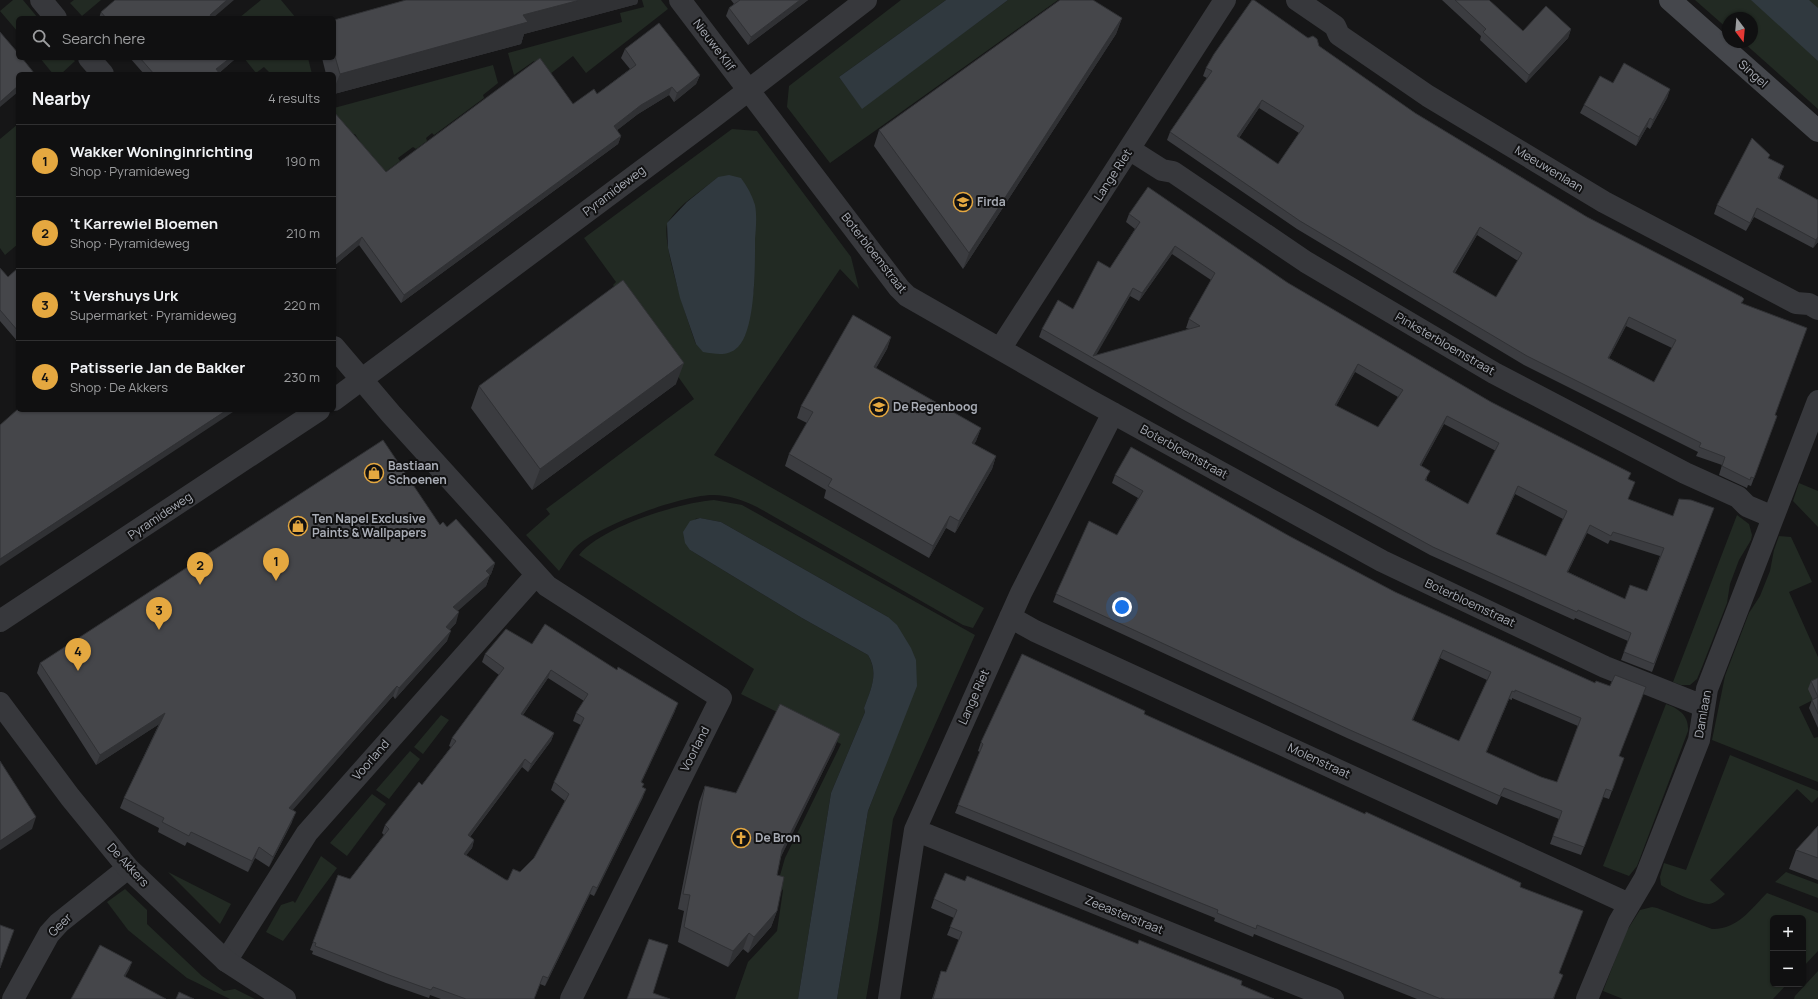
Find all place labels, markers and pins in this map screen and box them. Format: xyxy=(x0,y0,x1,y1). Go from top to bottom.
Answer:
school or university icon: Firda xyxy=(952,191,974,213)
place label: Firda xyxy=(977,193,1006,210)
school or university icon: De Regenboog xyxy=(868,396,890,418)
place label: De Regenboog xyxy=(893,398,978,415)
place label: Bastiaan Schoenen xyxy=(388,457,447,488)
shop icon: Bastiaan Schoenen xyxy=(363,462,385,484)
place label: Ten Napel Exclusive Paints & Wallpapers xyxy=(312,510,427,541)
shop icon: Ten Napel Exclusive Paints & Wallpapers xyxy=(287,515,309,537)
pin: 1 xyxy=(263,548,289,581)
pin: 2 xyxy=(187,552,213,585)
pin: 3 xyxy=(146,597,172,630)
pin: 4 xyxy=(65,638,91,671)
church icon: De Bron xyxy=(730,827,752,849)
place label: De Bron xyxy=(755,829,800,846)

